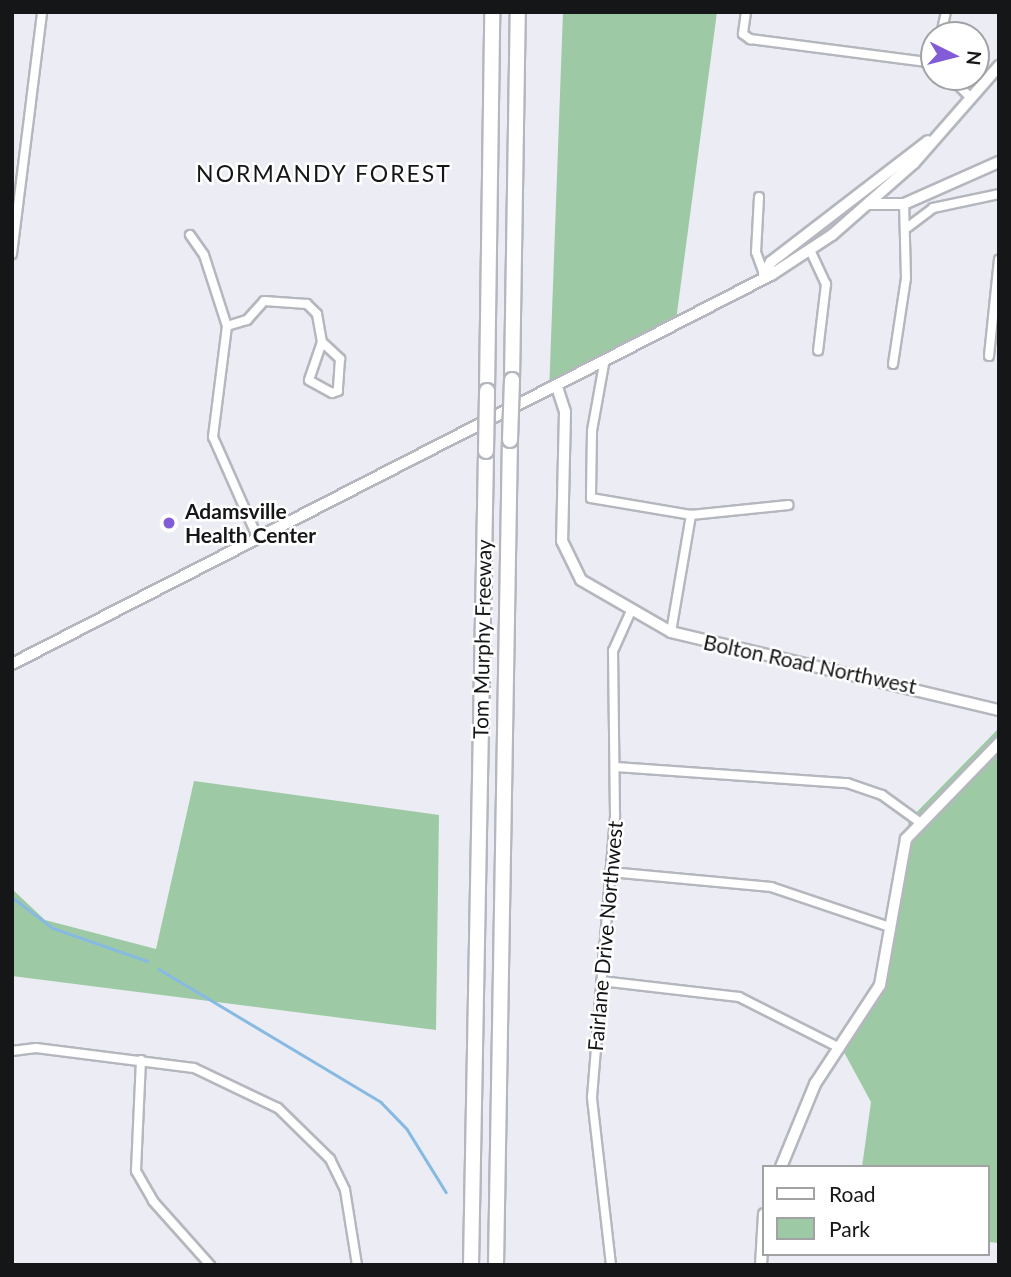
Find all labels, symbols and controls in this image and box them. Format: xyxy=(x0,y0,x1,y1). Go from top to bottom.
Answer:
north arrow xyxy=(920,21,990,91)
text: N xyxy=(962,50,987,67)
district label: NORMANDY FOREST xyxy=(198,159,450,187)
place label: Adamsville Health Center xyxy=(185,498,316,548)
marker: Adamsville Health Center xyxy=(159,513,179,533)
street label: Tom Murphy Freeway xyxy=(468,539,496,739)
street label: Bolton Road Northwest xyxy=(701,629,919,699)
street label: Fairlane Drive Northwest xyxy=(582,820,628,1052)
legend xyxy=(762,1165,990,1256)
text: Road xyxy=(829,1181,876,1206)
text: Park xyxy=(829,1216,870,1241)

